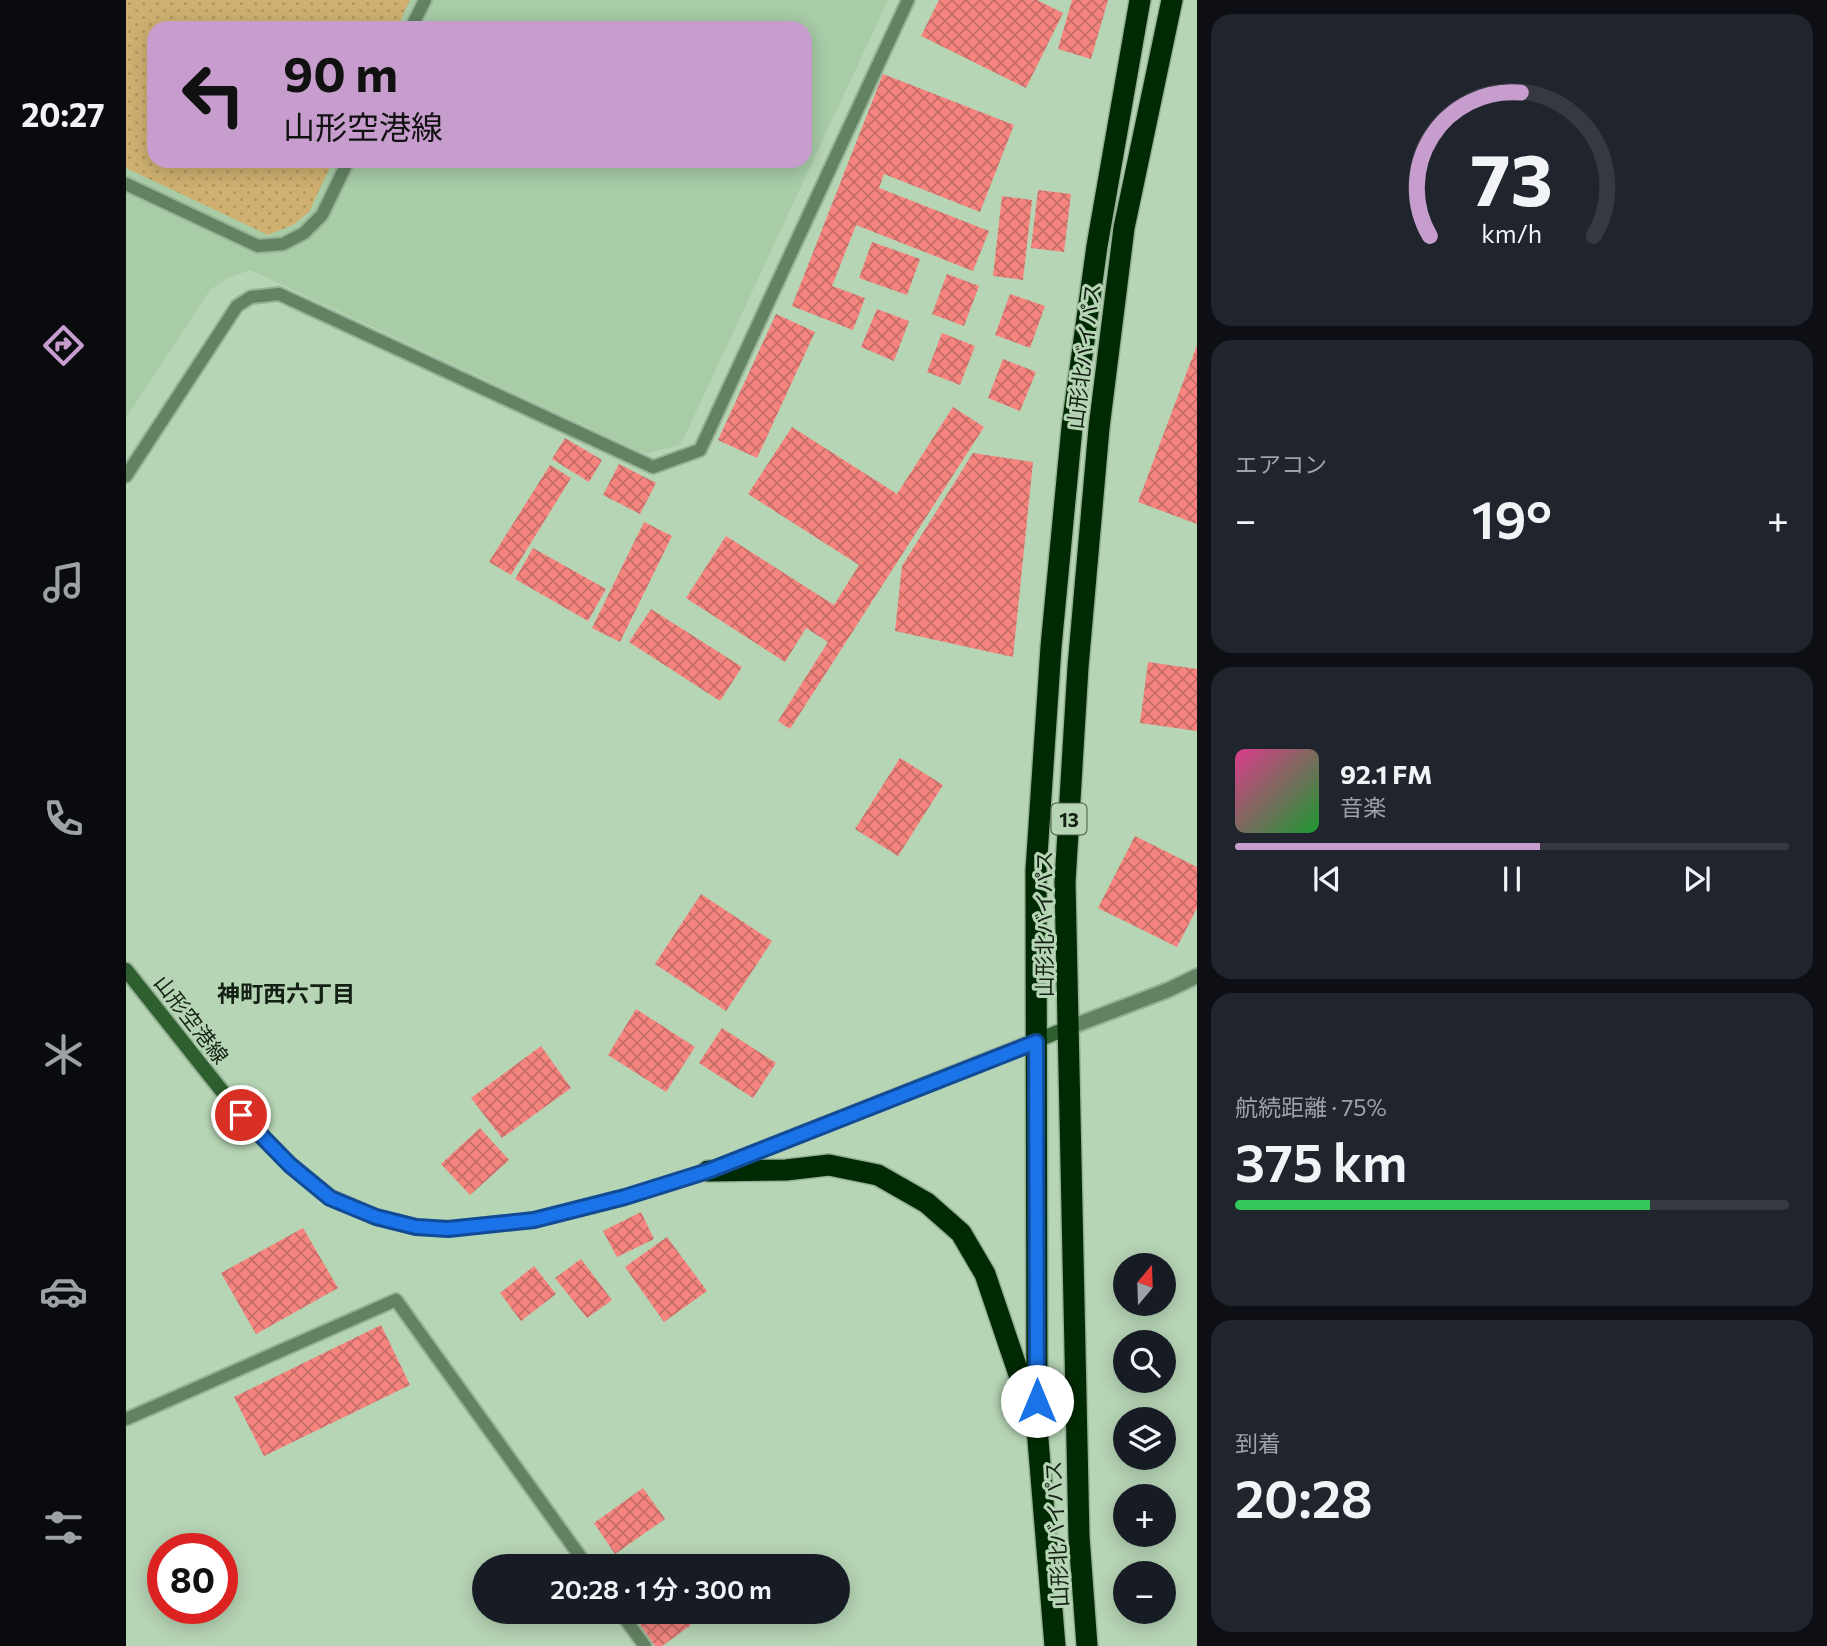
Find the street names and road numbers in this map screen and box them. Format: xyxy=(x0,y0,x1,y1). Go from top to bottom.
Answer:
street label: 山形北バイパス xyxy=(1062,282,1104,430)
road number: 13 xyxy=(1052,804,1086,834)
street label: 山形北バイパス xyxy=(1031,851,1056,997)
street label: 山形空港線 xyxy=(150,970,234,1068)
street label: 山形北バイパス xyxy=(1040,1460,1072,1608)

